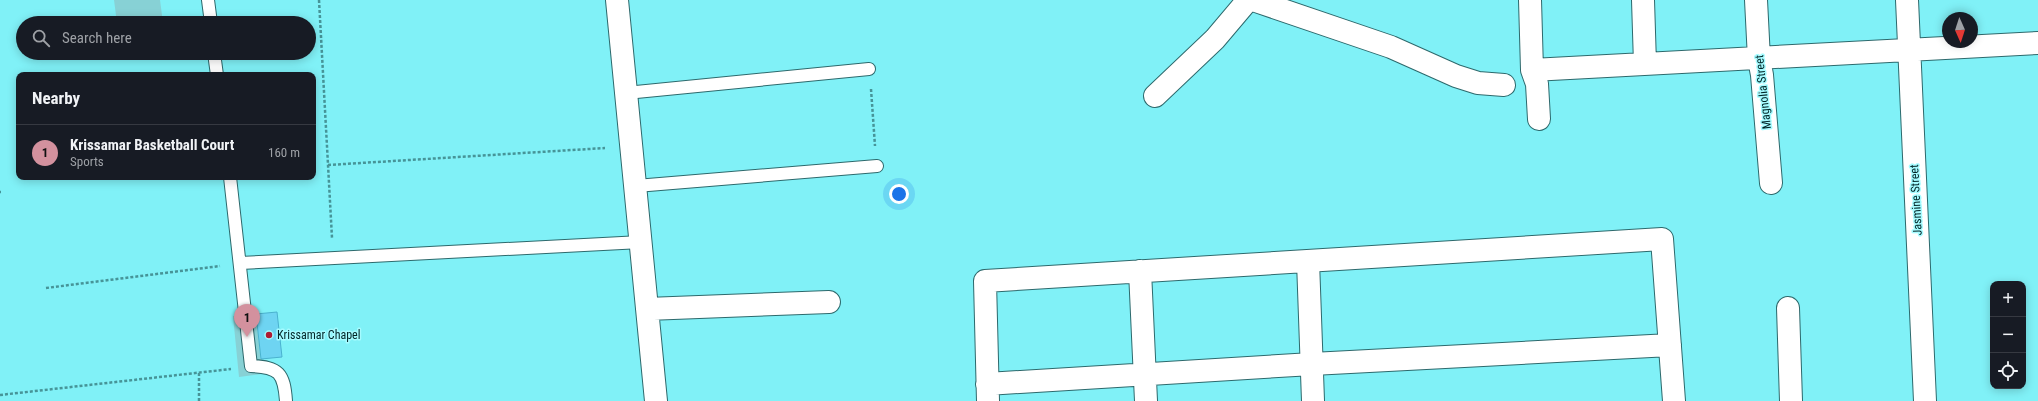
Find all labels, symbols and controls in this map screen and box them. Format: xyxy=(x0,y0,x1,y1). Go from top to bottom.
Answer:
north arrow xyxy=(1942,12,1978,48)
search box xyxy=(16,16,316,60)
icon: search xyxy=(30,27,52,49)
text: Search here xyxy=(62,29,132,47)
street label: Magnolia Street xyxy=(1752,54,1774,130)
text: Nearby xyxy=(32,88,80,108)
text: Krissamar Basketball Court xyxy=(70,136,234,154)
text: 1 xyxy=(42,145,48,160)
text: 160 m xyxy=(268,145,300,160)
text: Sports xyxy=(70,154,104,169)
street label: Jasmine Street xyxy=(1907,164,1925,236)
your location xyxy=(889,184,909,204)
map controls xyxy=(1990,281,2026,389)
button: + xyxy=(1990,281,2026,317)
pin: 1 xyxy=(234,304,260,337)
button: − xyxy=(1990,317,2026,353)
place label: Krissamar Chapel xyxy=(277,328,360,342)
marker: Krissamar Chapel xyxy=(264,330,274,340)
button: locate xyxy=(1990,353,2026,389)

